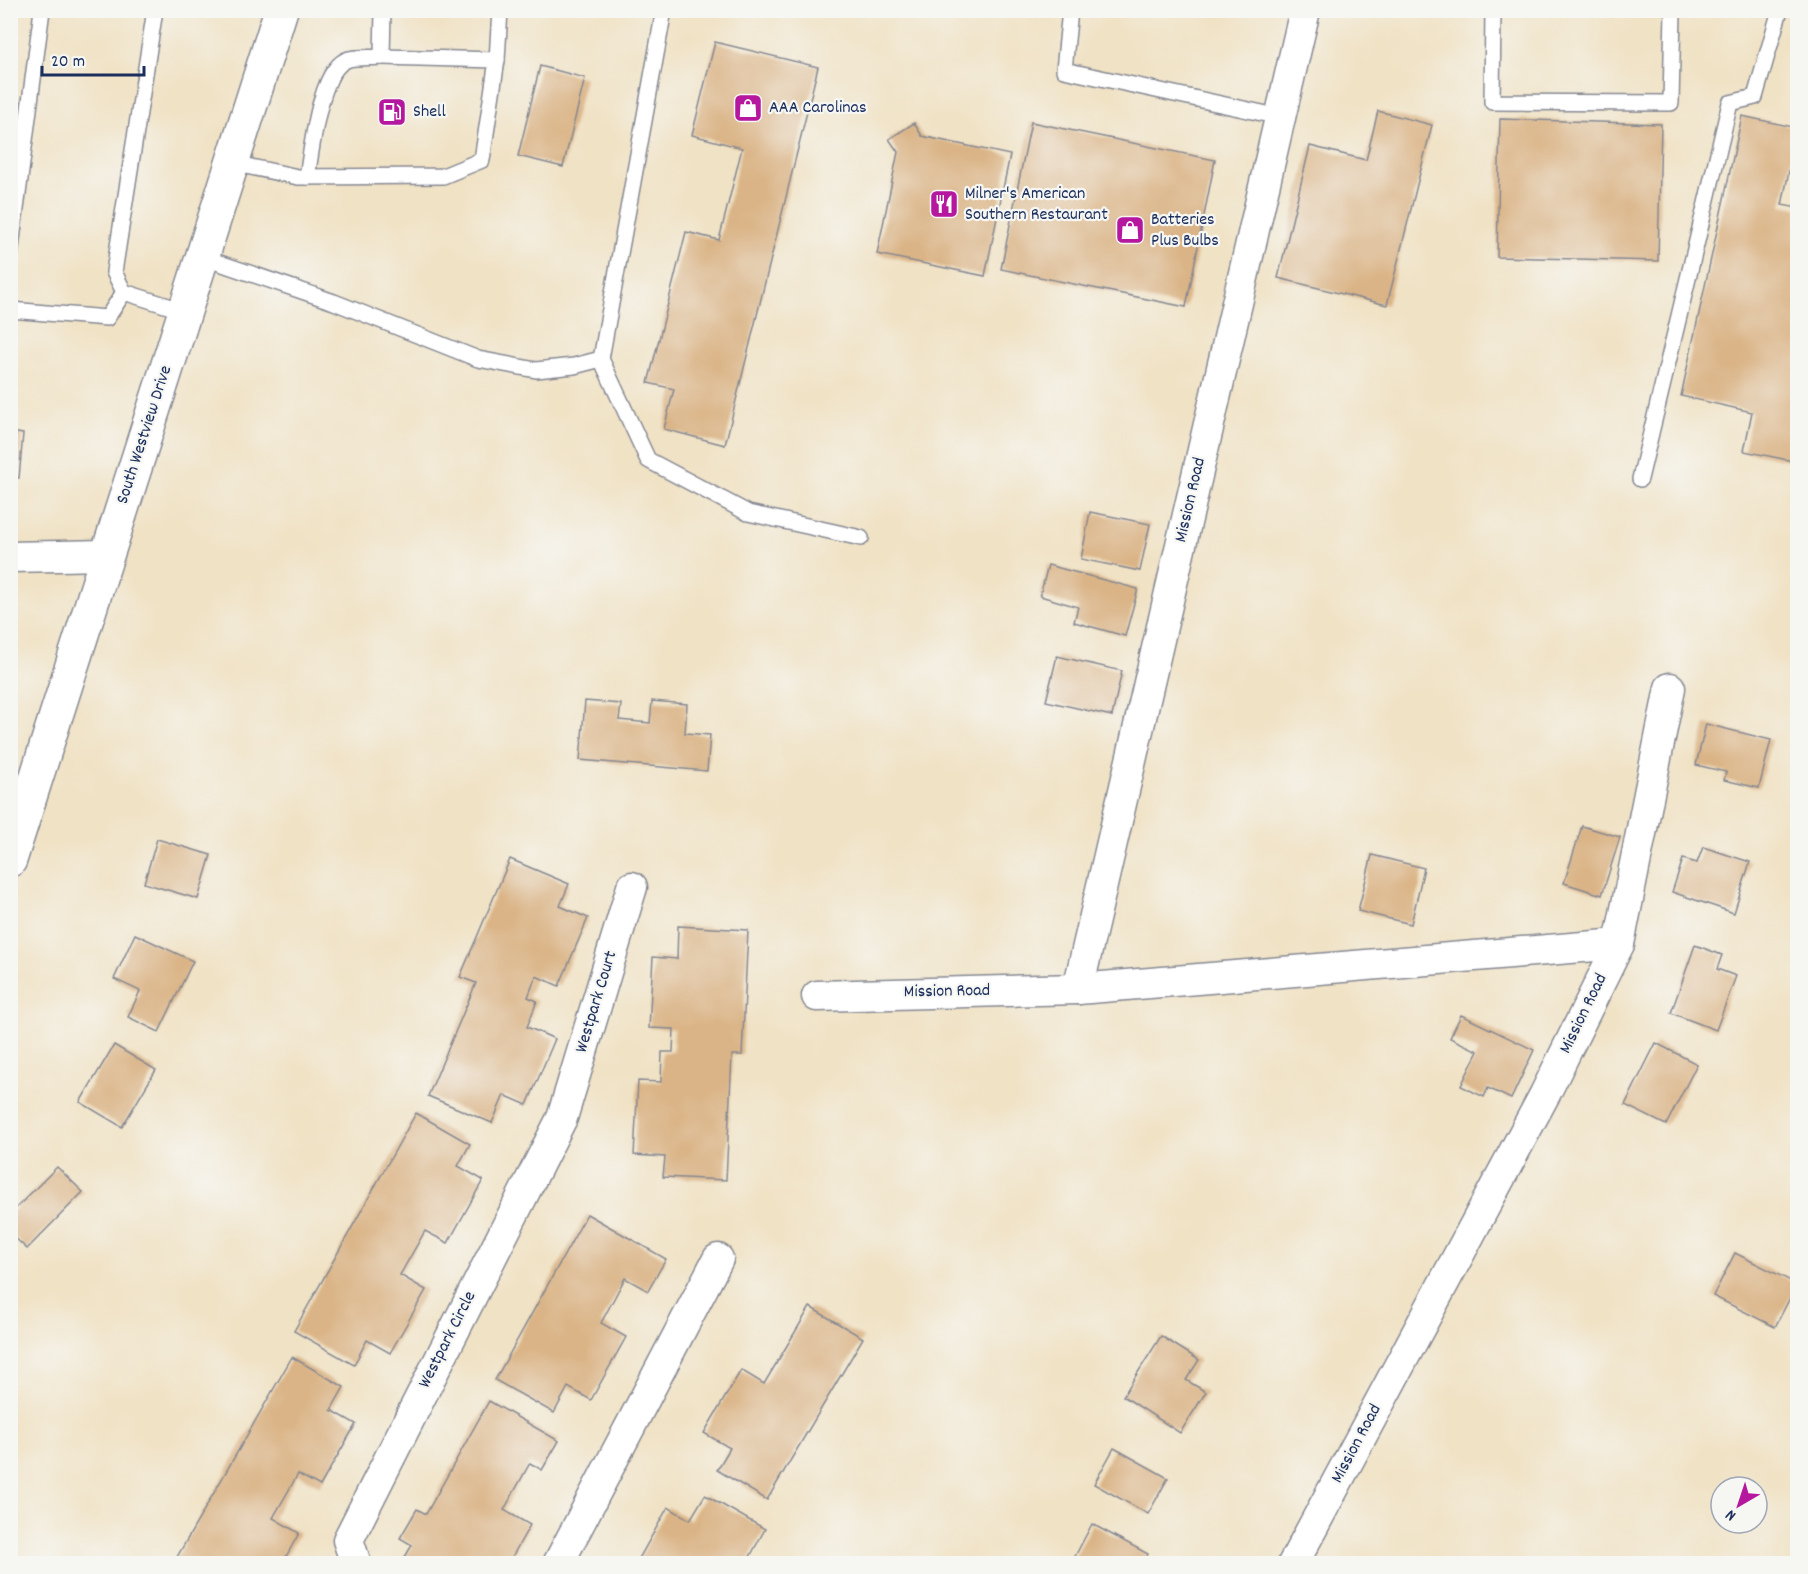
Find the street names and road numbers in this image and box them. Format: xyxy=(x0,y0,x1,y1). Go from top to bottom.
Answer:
street label: South Westview Drive xyxy=(111,362,179,507)
street label: Mission Road xyxy=(1169,455,1213,545)
street label: Westpark Court xyxy=(570,948,624,1056)
street label: Mission Road xyxy=(1554,970,1614,1058)
street label: Mission Road xyxy=(904,979,990,1005)
street label: Westpark Circle xyxy=(413,1287,483,1393)
street label: Mission Road xyxy=(1326,1400,1388,1488)

